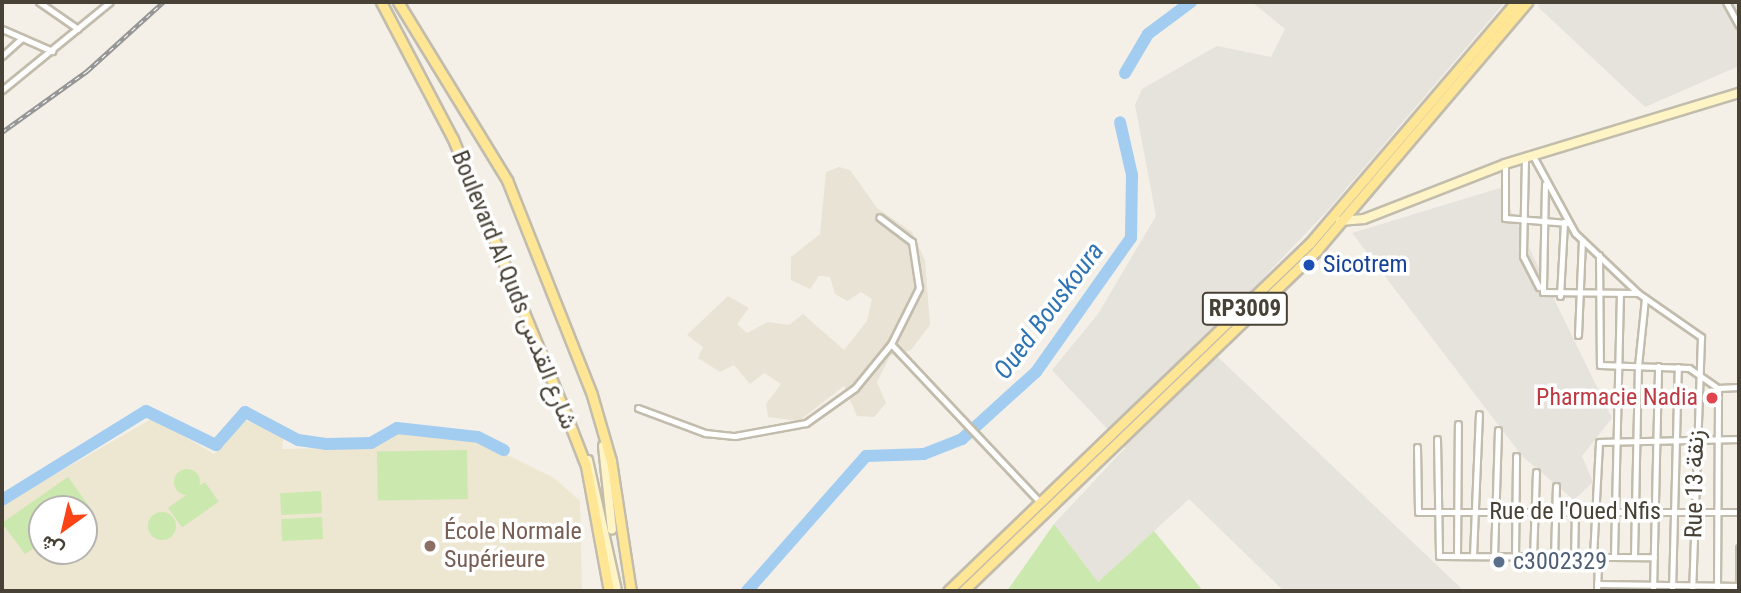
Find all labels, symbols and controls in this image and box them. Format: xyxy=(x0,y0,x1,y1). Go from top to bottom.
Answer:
street label: Boulevard Al Quds شارع القدس xyxy=(445,146,583,434)
water label: Oued Bouskoura xyxy=(987,236,1111,386)
place label: Sicotrem xyxy=(1323,251,1408,279)
marker: Sicotrem xyxy=(1301,257,1317,273)
road number: RP3009 xyxy=(1201,290,1289,328)
place label: Pharmacie Nadia xyxy=(1536,384,1698,412)
marker: Pharmacie Nadia xyxy=(1704,390,1720,406)
street label: Rue 13 زنقة xyxy=(1680,430,1710,538)
north arrow xyxy=(28,495,98,565)
street label: Rue de l'Oued Nfis xyxy=(1489,498,1661,526)
place label: École Normale Supérieure xyxy=(444,518,582,574)
text: ش xyxy=(36,530,68,562)
marker: École Normale Supérieure xyxy=(422,538,438,554)
place label: c3002329 xyxy=(1513,548,1607,576)
marker: c3002329 xyxy=(1491,554,1507,570)

